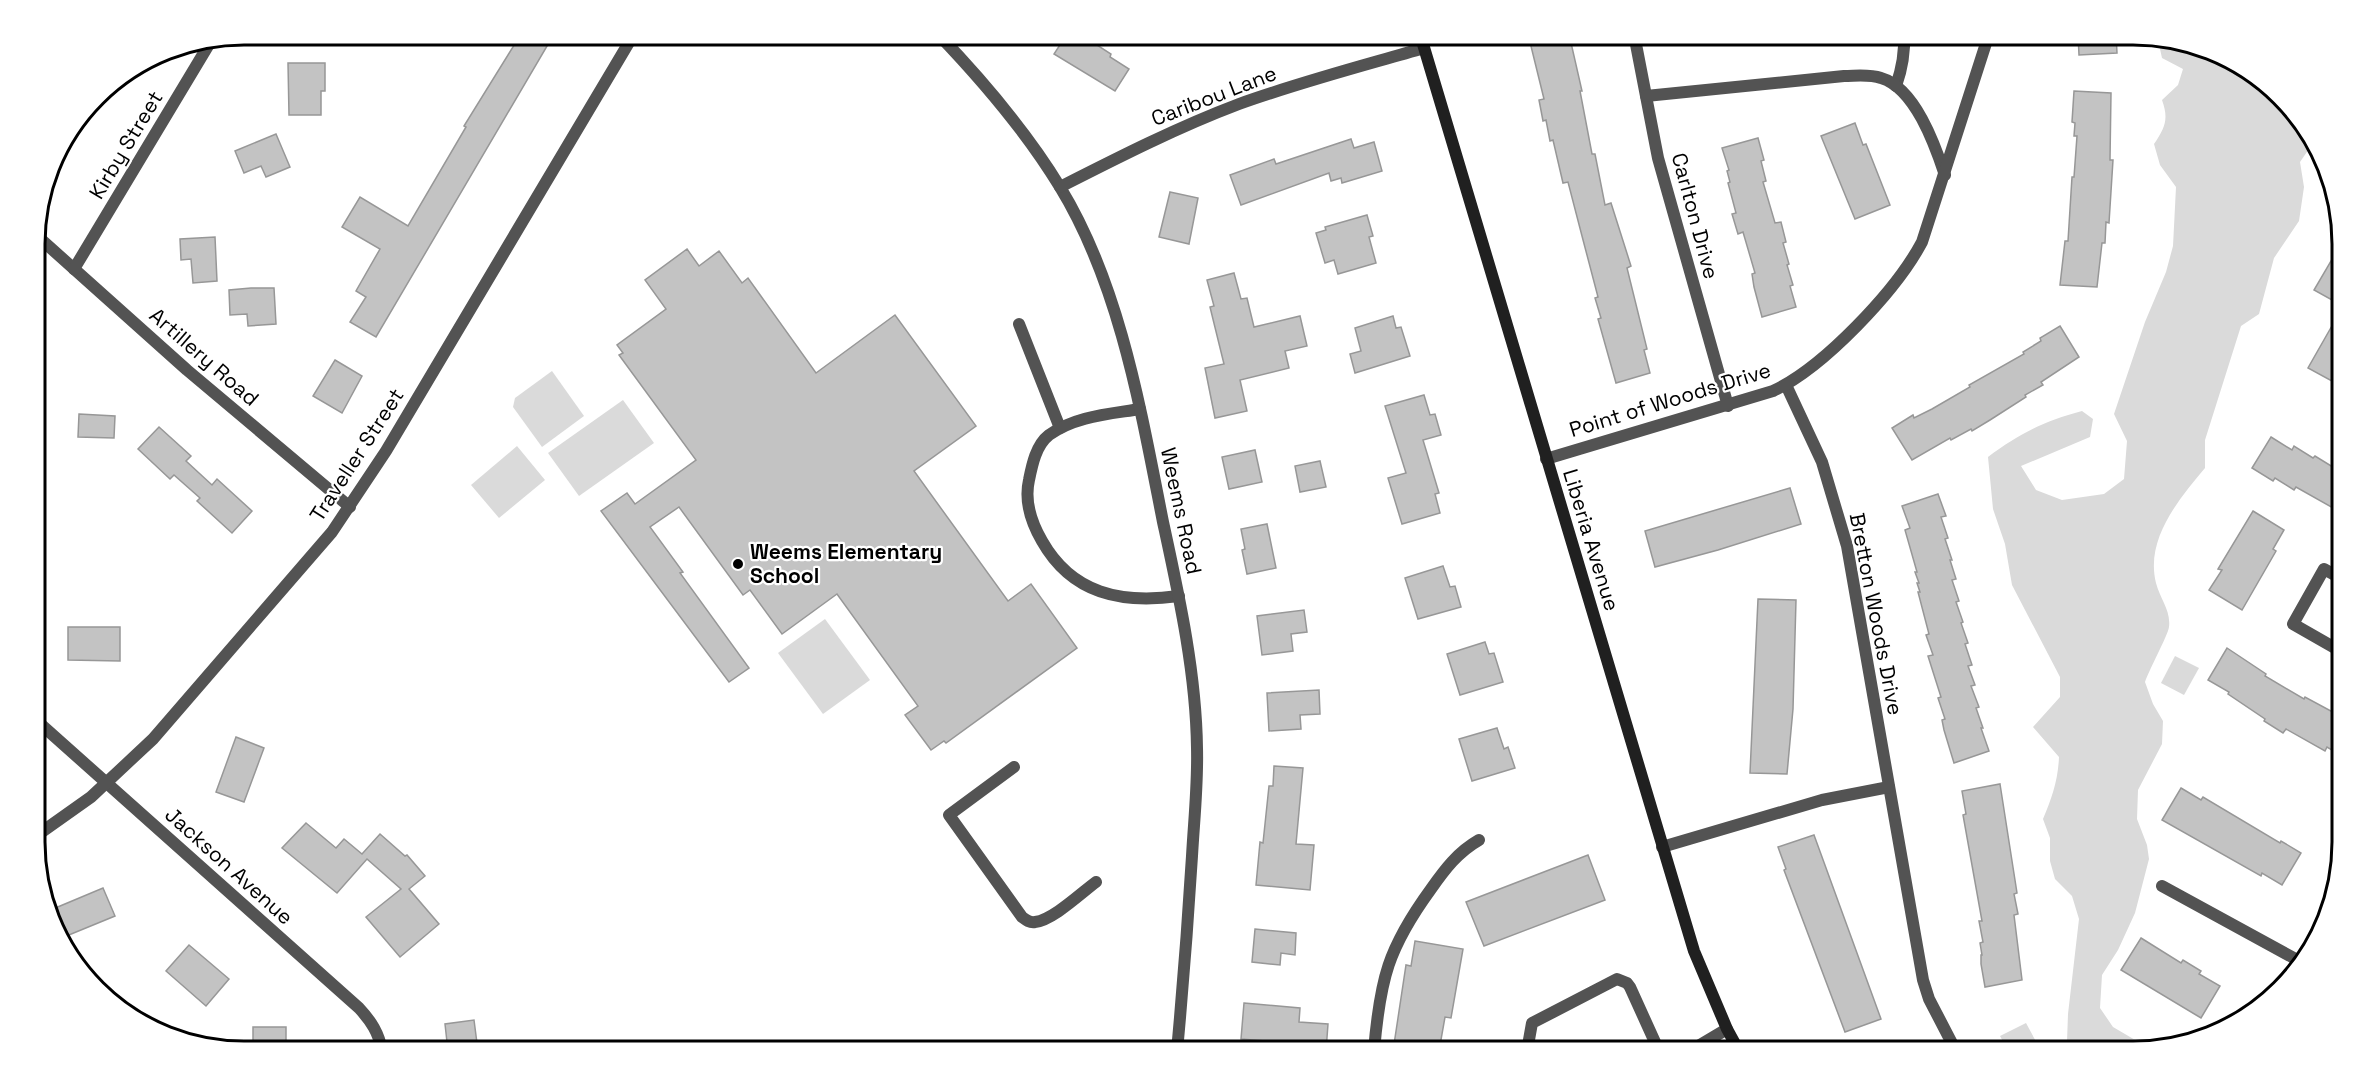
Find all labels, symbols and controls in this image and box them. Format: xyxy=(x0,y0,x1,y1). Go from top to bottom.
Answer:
street label: Caribou Lane xyxy=(1147,59,1280,132)
street label: Kirby Street xyxy=(83,86,169,204)
street label: Carlton Drive xyxy=(1666,150,1725,282)
street label: Artillery Road xyxy=(144,302,265,412)
street label: Point of Woods Drive xyxy=(1566,356,1774,443)
street label: Traveller Street xyxy=(303,383,410,526)
street label: Weems Road xyxy=(1155,445,1208,577)
street label: Liberia Avenue xyxy=(1557,466,1626,614)
street label: Bretton Woods Drive xyxy=(1844,510,1909,717)
place label: Weems Elementary School xyxy=(750,538,942,589)
marker: Weems Elementary School xyxy=(731,557,745,571)
street label: Jackson Avenue xyxy=(160,801,299,930)

